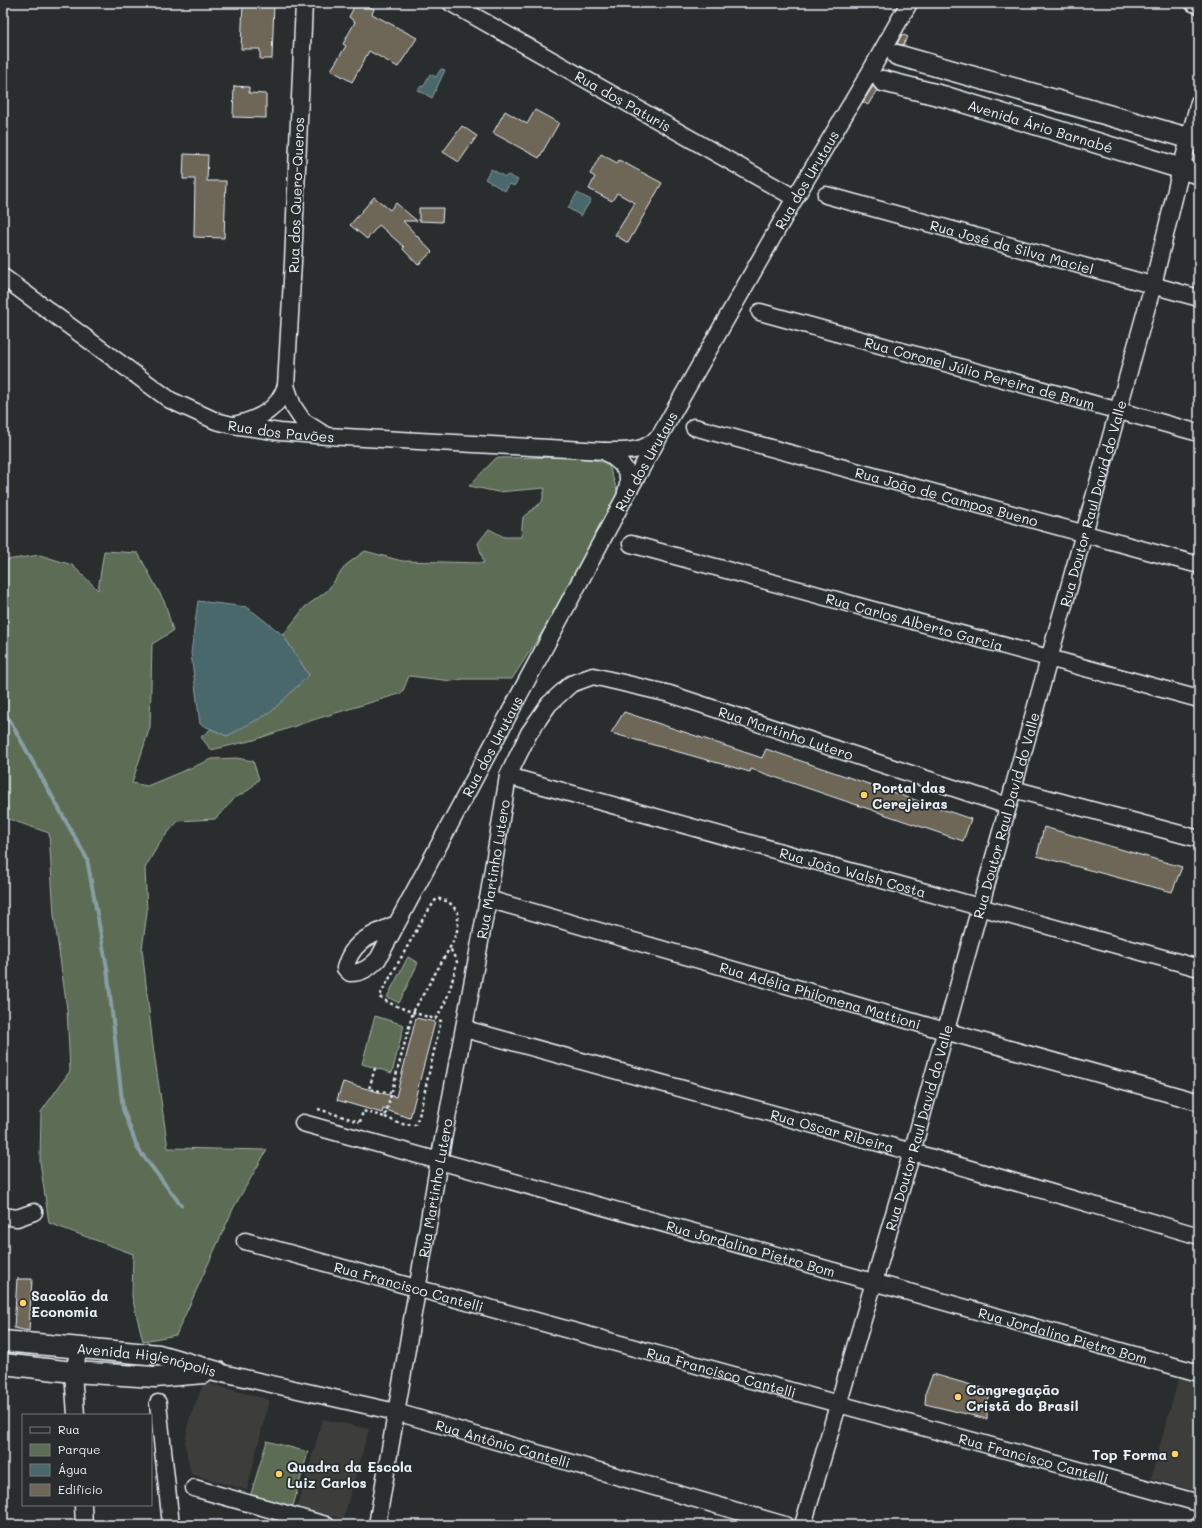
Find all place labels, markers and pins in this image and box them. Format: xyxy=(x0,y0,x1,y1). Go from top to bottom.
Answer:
place label: Portal das Cerejeiras xyxy=(872,778,948,813)
marker: Portal das Cerejeiras xyxy=(859,790,869,800)
place label: Sacolão da Economia xyxy=(31,1286,109,1321)
marker: Sacolão da Economia xyxy=(18,1298,28,1308)
place label: Congregação Cristã do Brasil xyxy=(966,1380,1079,1415)
marker: Congregação Cristã do Brasil xyxy=(953,1392,963,1402)
place label: Top Forma xyxy=(1092,1445,1167,1464)
marker: Top Forma xyxy=(1170,1449,1180,1459)
place label: Quadra da Escola Luiz Carlos xyxy=(287,1457,413,1492)
marker: Quadra da Escola Luiz Carlos xyxy=(274,1469,284,1479)

